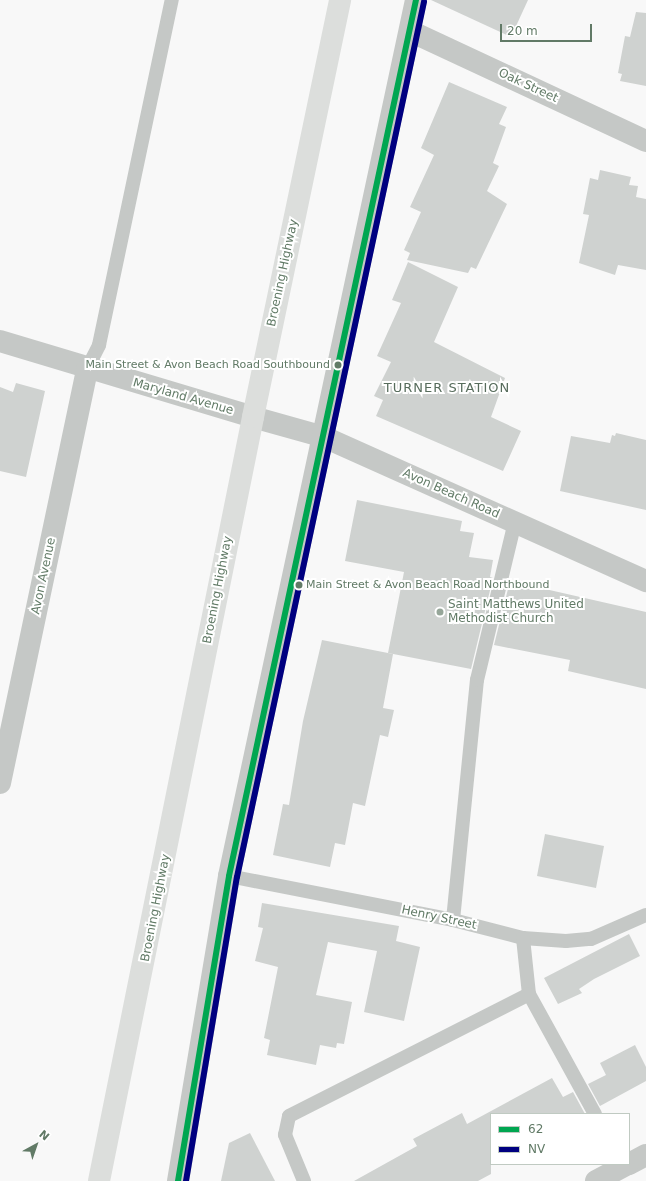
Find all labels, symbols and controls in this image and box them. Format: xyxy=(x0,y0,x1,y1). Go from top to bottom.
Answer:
scale bar xyxy=(502,16,594,42)
text: 20 m xyxy=(507,24,538,38)
street label: Oak Street xyxy=(496,66,560,106)
street label: Broening Highway xyxy=(265,218,301,328)
place label: Main Street & Avon Beach Road Southbound xyxy=(85,358,330,372)
marker: Main Street & Avon Beach Road Southbound xyxy=(333,360,343,370)
street label: Maryland Avenue xyxy=(131,376,235,418)
district label: TURNER STATION xyxy=(384,380,510,396)
street label: Avon Beach Road xyxy=(400,466,502,522)
street label: Broening Highway xyxy=(200,535,236,645)
street label: Avon Avenue xyxy=(29,536,59,616)
place label: Main Street & Avon Beach Road Northbound xyxy=(306,578,549,592)
marker: Main Street & Avon Beach Road Northbound xyxy=(294,580,304,590)
place label: Saint Matthews United Methodist Church xyxy=(448,598,584,626)
marker: Saint Matthews United Methodist Church xyxy=(435,607,445,617)
street label: Broening Highway xyxy=(138,853,174,963)
street label: Henry Street xyxy=(400,903,478,933)
legend xyxy=(490,1113,630,1165)
text: 62 xyxy=(528,1122,543,1136)
north arrow xyxy=(16,1125,56,1165)
text: N xyxy=(36,1127,52,1143)
text: NV xyxy=(528,1142,545,1156)

